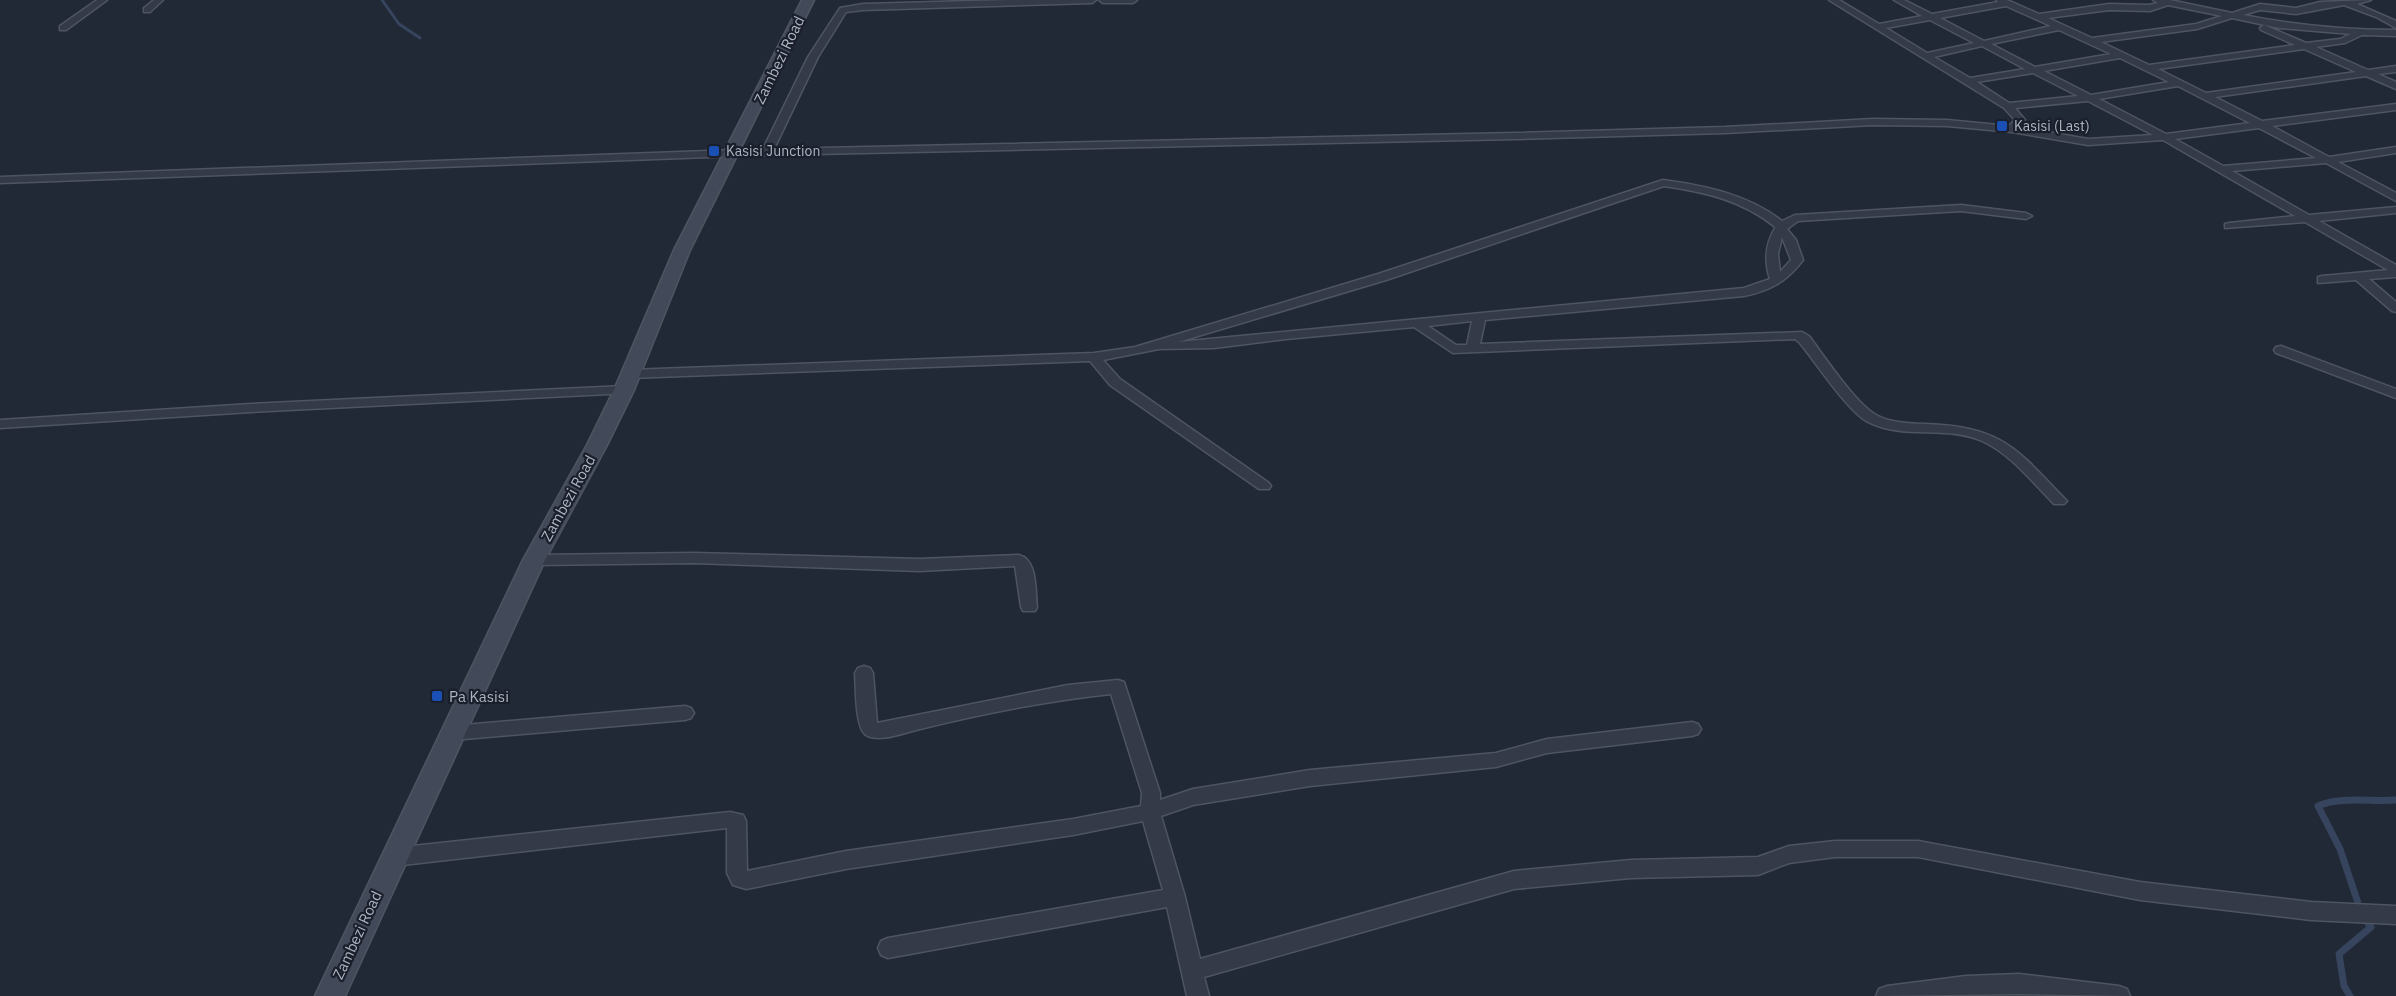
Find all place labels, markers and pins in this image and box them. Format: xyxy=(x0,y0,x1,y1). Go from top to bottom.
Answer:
place label: Kasisi (Last) xyxy=(2014,117,2090,135)
marker: Kasisi (Last) xyxy=(1995,119,2009,133)
place label: Kasisi Junction xyxy=(726,142,820,160)
marker: Kasisi Junction xyxy=(707,144,721,158)
place label: Pa Kasisi xyxy=(449,687,509,706)
marker: Pa Kasisi xyxy=(430,689,444,703)

